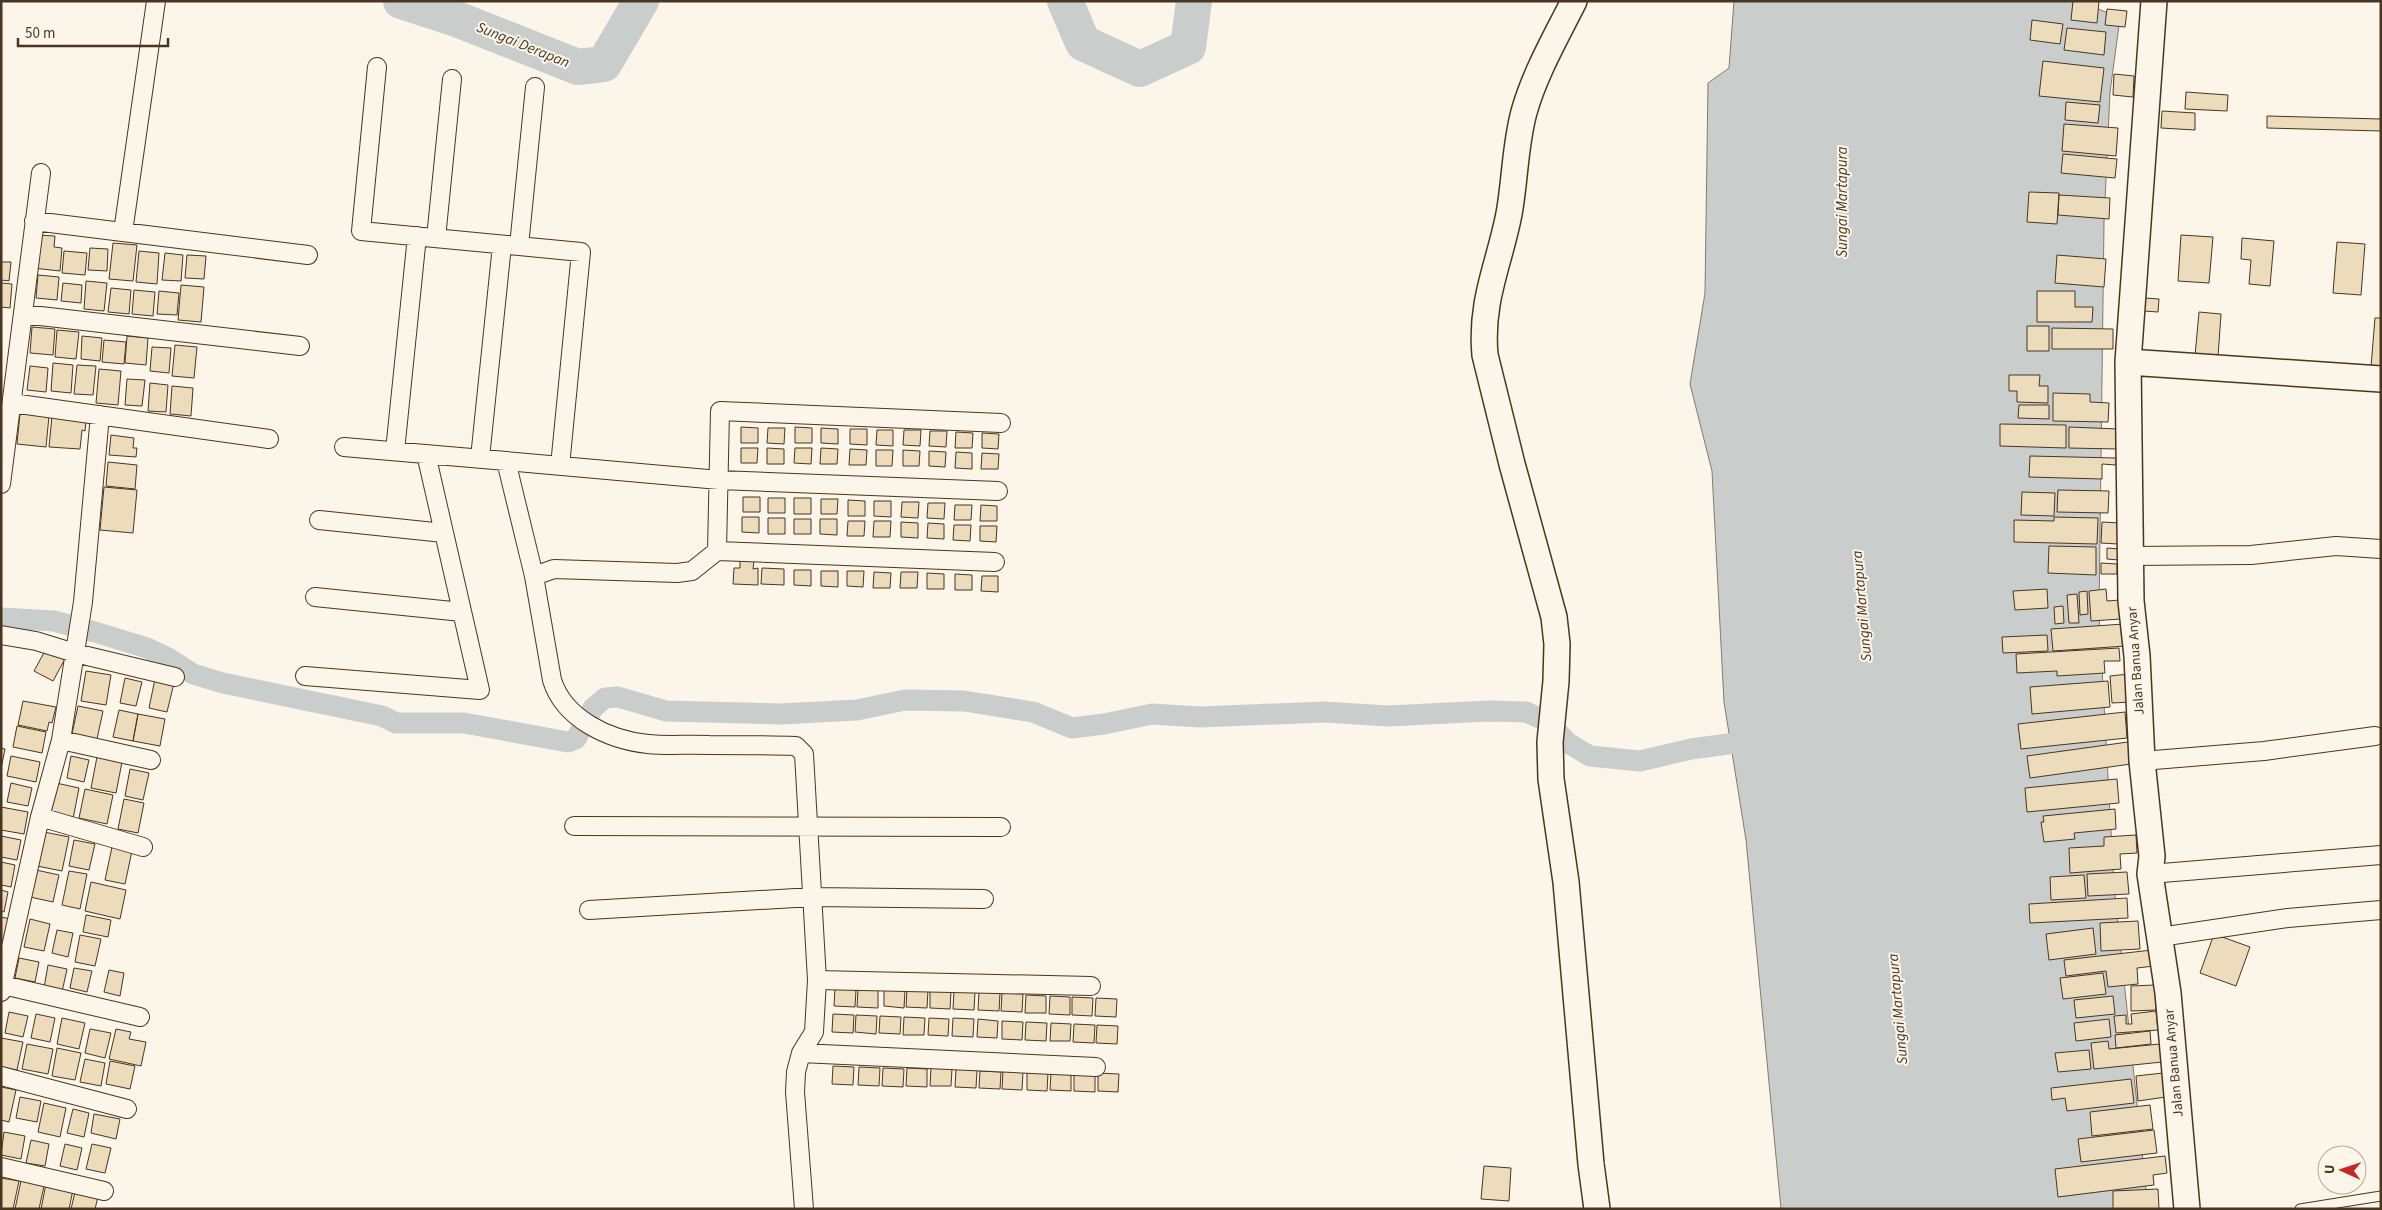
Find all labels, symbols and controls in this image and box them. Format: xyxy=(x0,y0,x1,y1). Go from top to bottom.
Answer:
scale bar xyxy=(18,15,168,47)
water label: Sungai Derapan xyxy=(473,17,573,73)
text: 50 m xyxy=(25,23,55,44)
water label: Sungai Martapura xyxy=(1832,146,1853,258)
water label: Sungai Martapura xyxy=(1847,550,1877,662)
street label: Jalan Banua Anyar xyxy=(2122,606,2150,716)
water label: Sungai Martapura xyxy=(1883,953,1913,1065)
street label: Jalan Banua Anyar xyxy=(2159,1008,2189,1118)
north arrow xyxy=(2317,1145,2367,1195)
text: U xyxy=(2320,1164,2340,1175)

